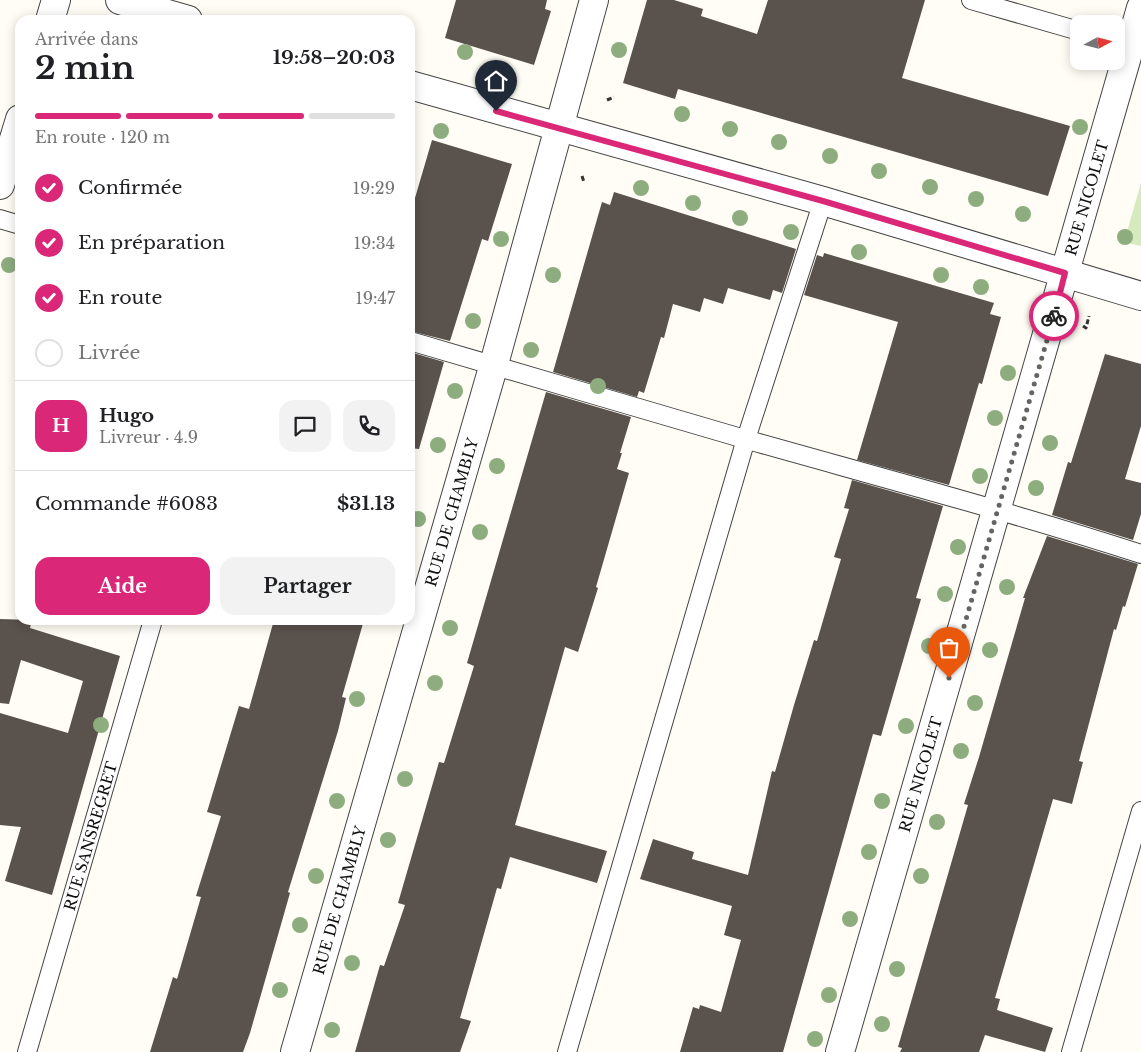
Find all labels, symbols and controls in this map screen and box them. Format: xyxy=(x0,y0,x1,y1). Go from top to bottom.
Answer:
north arrow xyxy=(1070,15,1125,70)
map controls xyxy=(1070,15,1125,70)
text: Arrivée dans xyxy=(35,29,138,49)
text: 19:58–20:03 xyxy=(273,46,395,69)
text: 2 min xyxy=(35,48,135,88)
pin xyxy=(475,60,517,111)
icon: home xyxy=(482,67,510,95)
text: En route · 120 m xyxy=(35,127,170,147)
street label: RUE NICOLET xyxy=(1061,138,1112,258)
icon: check xyxy=(35,174,63,202)
text: Confirmée xyxy=(78,176,182,199)
text: 19:29 xyxy=(353,178,395,198)
icon: check xyxy=(35,229,63,257)
text: En préparation xyxy=(78,231,225,254)
text: 19:34 xyxy=(354,233,395,253)
icon: check xyxy=(35,284,63,312)
text: En route xyxy=(78,286,162,309)
text: 19:47 xyxy=(356,288,395,308)
courier xyxy=(1029,291,1079,341)
icon: bike xyxy=(1040,302,1068,330)
text: Livrée xyxy=(78,341,140,364)
button: chat xyxy=(279,400,331,452)
button: phone xyxy=(343,400,395,452)
text: Hugo xyxy=(99,404,154,427)
text: H xyxy=(52,414,70,437)
text: Livreur · 4.9 xyxy=(99,427,198,447)
street label: RUE DE CHAMBLY xyxy=(421,435,482,589)
text: Commande #6083 xyxy=(35,492,218,515)
text: $31.13 xyxy=(337,492,395,515)
button: Aide xyxy=(35,557,210,615)
button: Partager xyxy=(220,557,395,615)
pin xyxy=(928,627,970,678)
icon: bag xyxy=(935,634,963,662)
street label: RUE NICOLET xyxy=(894,714,946,834)
street label: RUE SANSREGRET xyxy=(59,759,121,913)
street label: RUE DE CHAMBLY xyxy=(308,823,370,977)

